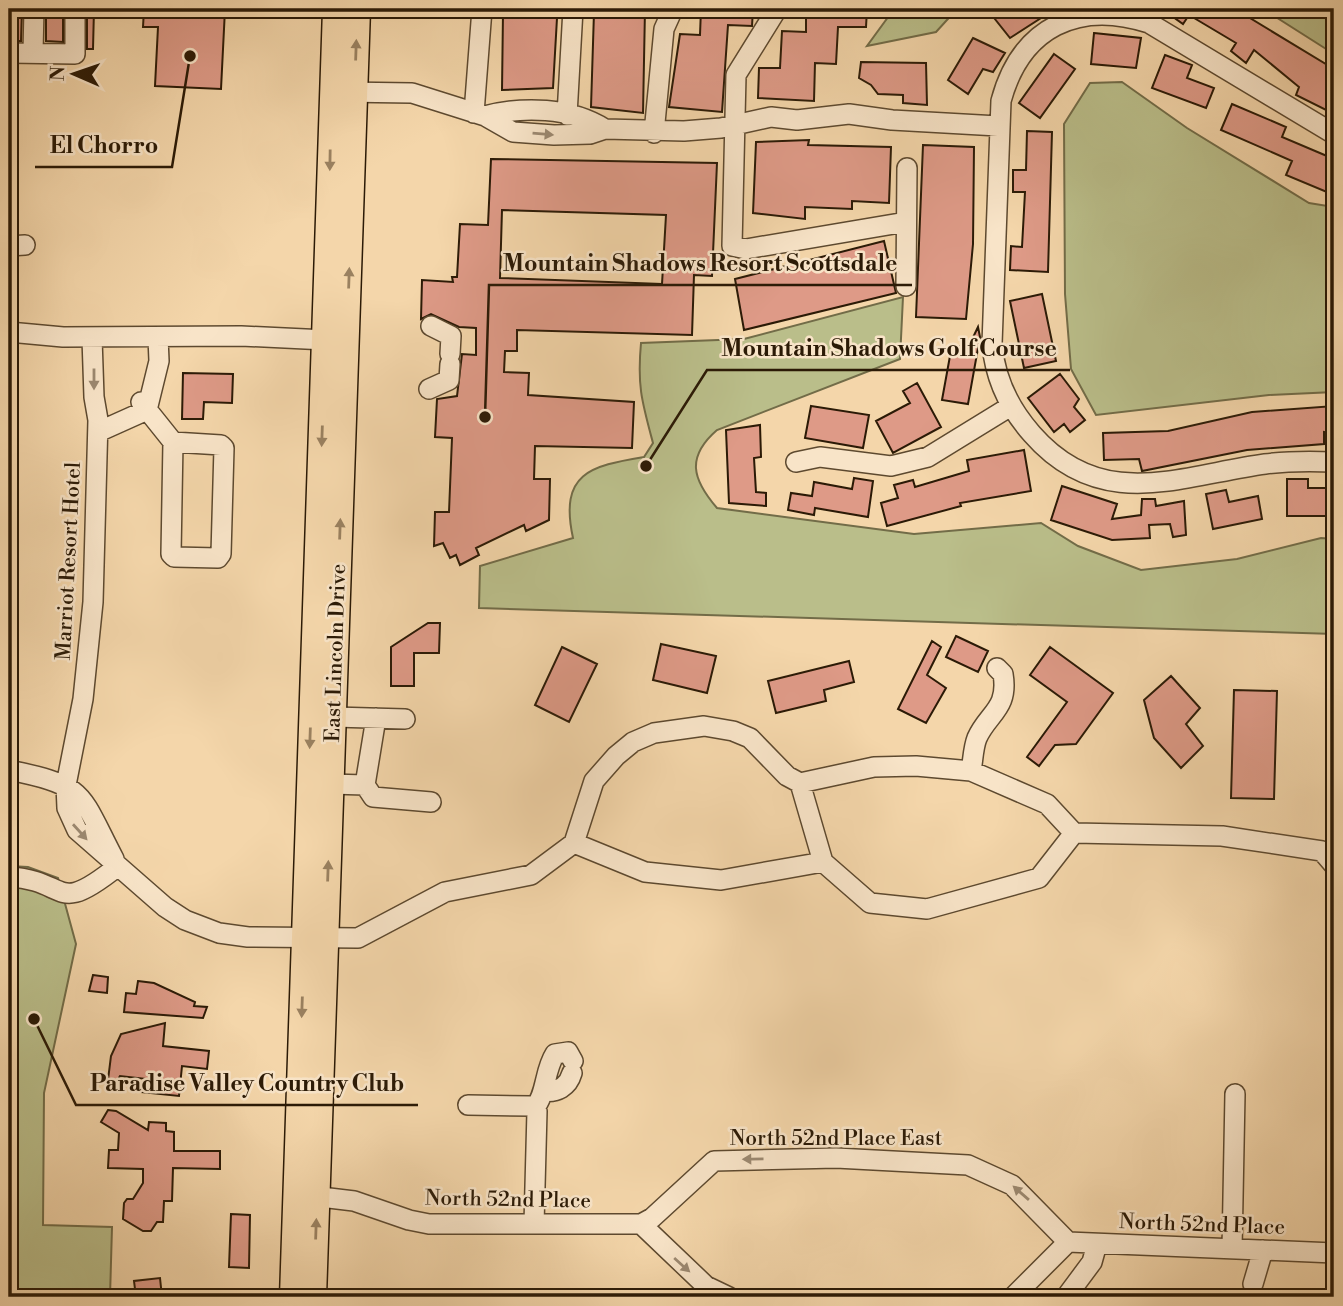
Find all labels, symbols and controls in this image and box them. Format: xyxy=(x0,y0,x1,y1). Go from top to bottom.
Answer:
north arrow xyxy=(38,38,108,108)
one-way arrow xyxy=(350,39,361,61)
text: N xyxy=(46,66,70,81)
callout: El Chorro xyxy=(35,123,172,167)
one-way arrow xyxy=(532,129,554,140)
text: El Chorro xyxy=(50,132,158,160)
one-way arrow xyxy=(325,149,336,171)
callout: Mountain Shadows Resort Scottsdale xyxy=(489,241,912,285)
text: Mountain Shadows Resort Scottsdale xyxy=(503,250,897,278)
one-way arrow xyxy=(343,266,354,288)
callout: Mountain Shadows Golf Course xyxy=(707,326,1070,370)
text: Mountain Shadows Golf Course xyxy=(721,335,1057,363)
one-way arrow xyxy=(88,369,100,391)
one-way arrow xyxy=(316,426,327,448)
street label: Marriot Resort Hotel xyxy=(51,461,87,661)
one-way arrow xyxy=(334,518,345,540)
street label: East Lincoln Drive xyxy=(320,563,352,743)
one-way arrow xyxy=(305,728,316,750)
one-way arrow xyxy=(72,823,88,841)
one-way arrow xyxy=(322,860,333,882)
one-way arrow xyxy=(296,996,307,1018)
callout: Paradise Valley Country Club xyxy=(76,1061,418,1105)
text: Paradise Valley Country Club xyxy=(90,1070,404,1098)
street label: North 52nd Place East xyxy=(730,1126,943,1152)
one-way arrow xyxy=(741,1153,763,1165)
one-way arrow xyxy=(1012,1185,1030,1201)
street label: North 52nd Place xyxy=(425,1186,591,1214)
street label: North 52nd Place xyxy=(1119,1209,1285,1241)
one-way arrow xyxy=(310,1218,321,1240)
one-way arrow xyxy=(673,1257,691,1273)

